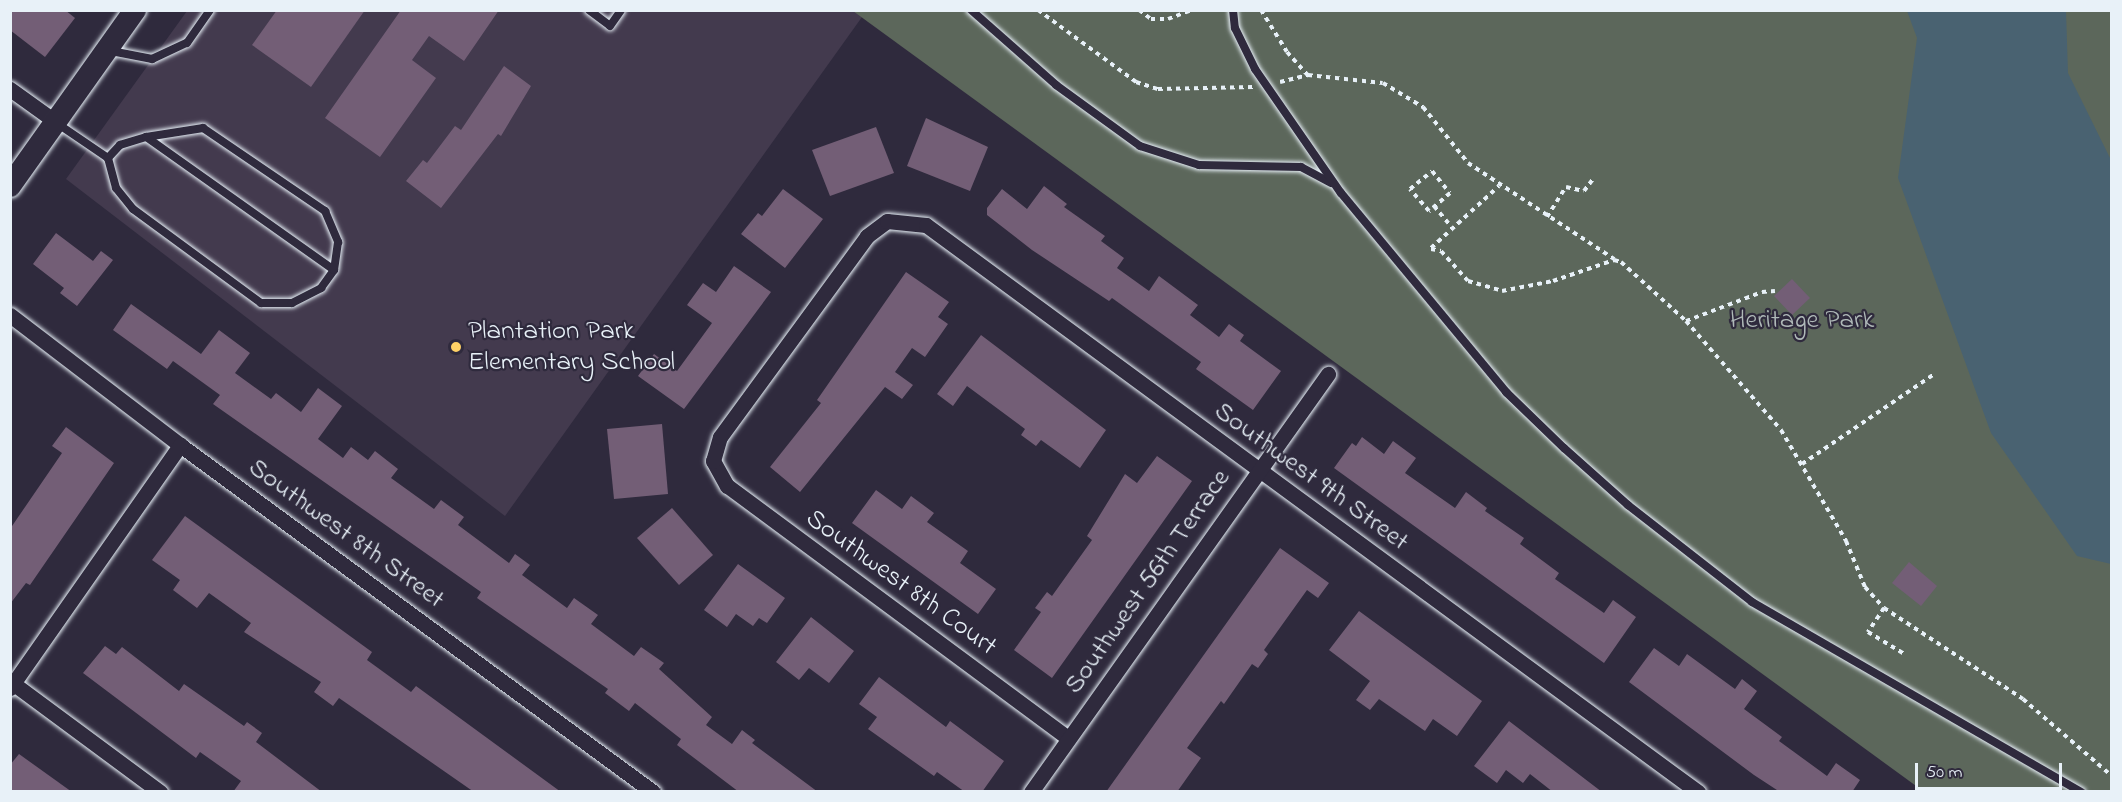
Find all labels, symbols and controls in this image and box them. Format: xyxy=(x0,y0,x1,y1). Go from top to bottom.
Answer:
park label: Heritage Park xyxy=(1730,305,1874,337)
place label: Plantation Park Elementary School xyxy=(468,315,675,378)
marker: Plantation Park Elementary School xyxy=(449,340,463,354)
street label: Southwest 9th Street xyxy=(1207,395,1415,559)
street label: Southwest 8th Street xyxy=(241,452,451,616)
street label: Southwest 56th Terrace xyxy=(1058,463,1238,701)
street label: Southwest 8th Court xyxy=(799,503,1003,663)
scale bar xyxy=(1918,751,2065,789)
text: 50 m xyxy=(1926,760,1963,786)

